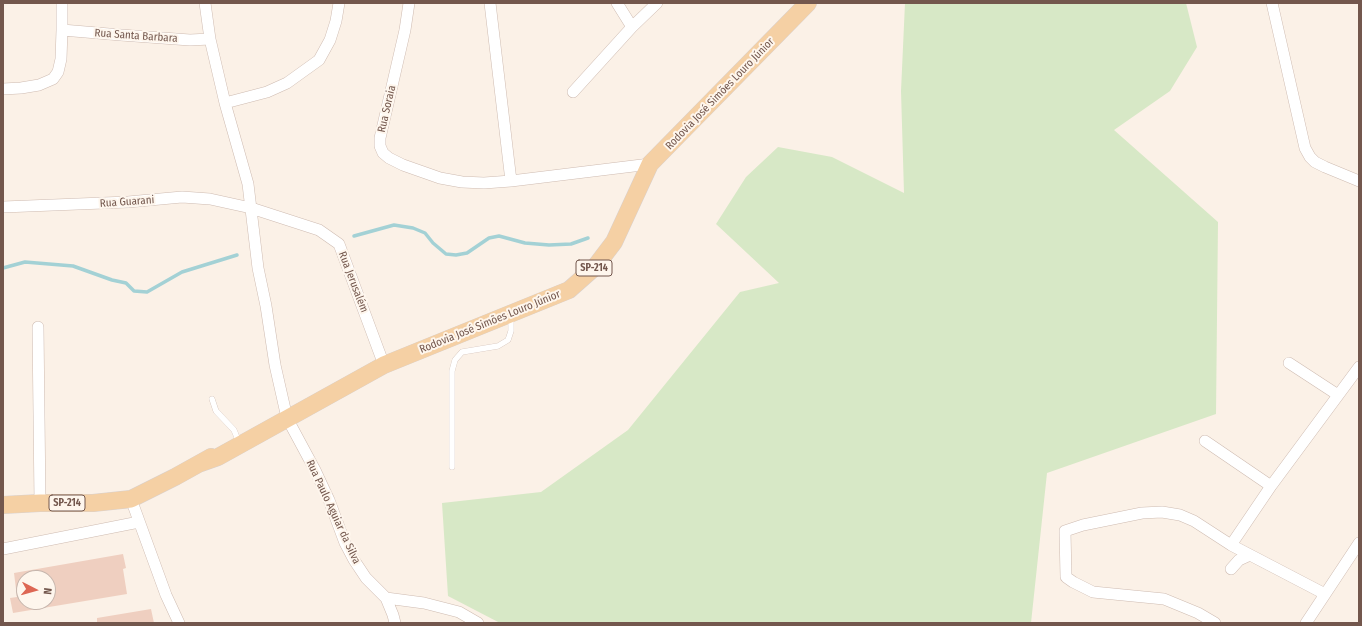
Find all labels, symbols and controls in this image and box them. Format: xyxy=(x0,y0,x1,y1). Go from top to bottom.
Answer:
street label: Rua Santa Barbara xyxy=(94,27,178,45)
street label: Rodovia José Simões Louro Júnior xyxy=(663,35,777,153)
street label: Rua Soraia xyxy=(375,84,399,134)
street label: Rua Guarani xyxy=(99,194,155,210)
street label: Rua Jerusalém xyxy=(335,250,371,314)
road number: SP-214 xyxy=(576,260,612,276)
street label: Rodovia José Simões Louro Júnior xyxy=(418,288,562,356)
street label: Rua Paulo Aguiar da Silva xyxy=(303,458,363,566)
road number: SP-214 xyxy=(49,495,85,511)
north arrow xyxy=(16,570,56,610)
text: N xyxy=(41,587,54,595)

